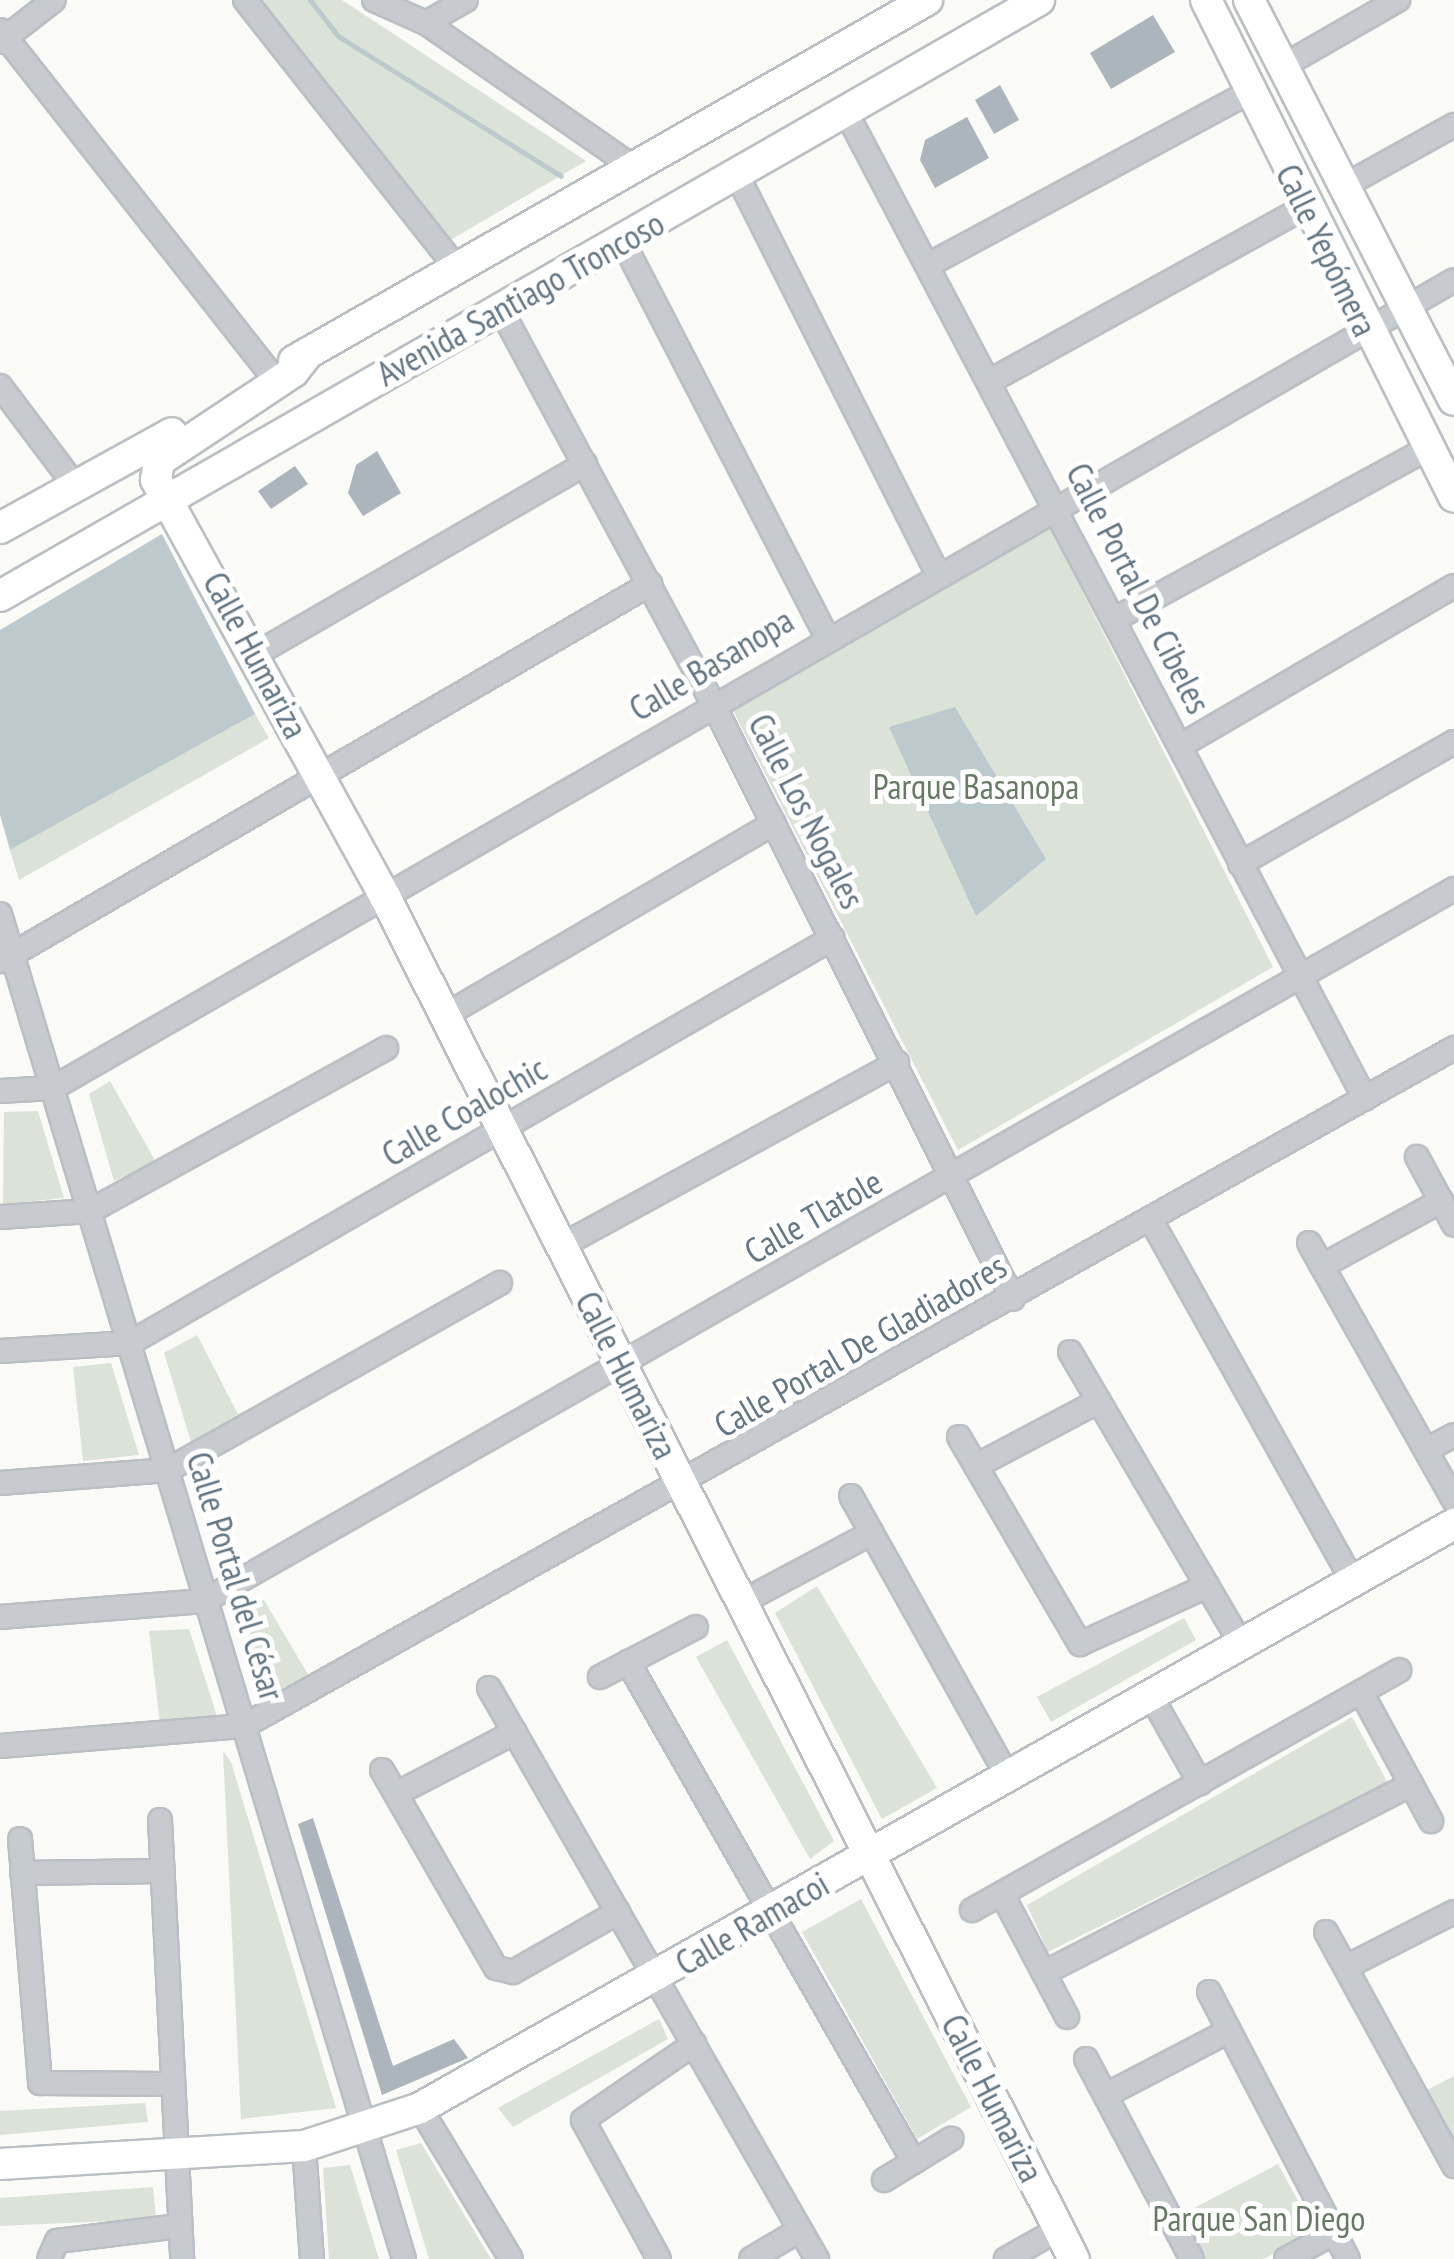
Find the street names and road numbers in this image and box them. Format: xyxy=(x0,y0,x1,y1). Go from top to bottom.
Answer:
street label: Calle Yepómera xyxy=(1267,157,1387,343)
street label: Avenida Santiago Troncoso xyxy=(369,201,671,395)
street label: Calle Portal De Cibeles xyxy=(1058,456,1220,720)
street label: Calle Humariza xyxy=(195,565,317,745)
street label: Calle Basanopa xyxy=(621,599,801,729)
street label: Calle Los Nogales xyxy=(740,707,874,915)
street label: Calle Coalochic xyxy=(374,1047,554,1175)
street label: Calle Tlatole xyxy=(736,1160,890,1272)
street label: Calle Portal De Gladiadores xyxy=(707,1244,1013,1446)
street label: Calle Humariza xyxy=(567,1284,687,1466)
street label: Calle Portal del César xyxy=(178,1447,294,1705)
street label: Calle Ramacoi xyxy=(668,1862,836,1984)
street label: Calle Humariza xyxy=(933,2007,1053,2189)

